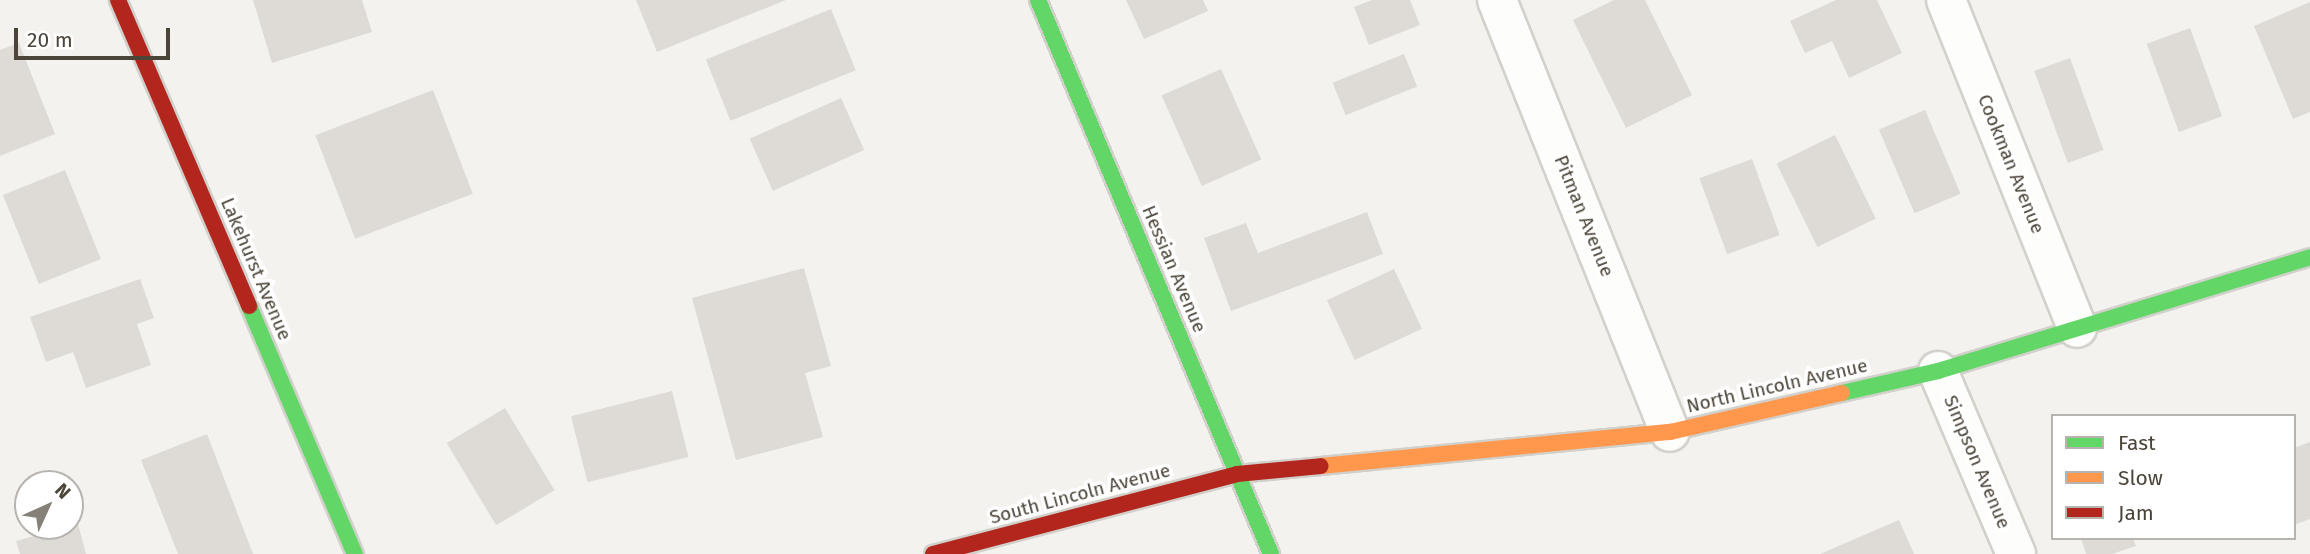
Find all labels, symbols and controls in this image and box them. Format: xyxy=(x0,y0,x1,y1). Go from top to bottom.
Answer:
scale bar xyxy=(18,14,173,58)
text: 20 m xyxy=(27,27,73,53)
street label: Cookman Avenue xyxy=(1973,91,2049,237)
street label: Pitman Avenue xyxy=(1549,152,1619,280)
street label: Lakehurst Avenue xyxy=(216,194,296,344)
street label: Hessian Avenue xyxy=(1137,202,1211,336)
street label: North Lincoln Avenue xyxy=(1684,354,1870,418)
street label: Simpson Avenue xyxy=(1939,392,2015,532)
legend xyxy=(2051,414,2296,540)
text: Fast xyxy=(2118,430,2156,456)
street label: South Lincoln Avenue xyxy=(987,459,1173,529)
text: Slow xyxy=(2118,465,2163,491)
north arrow xyxy=(14,470,84,540)
text: N xyxy=(50,479,75,504)
text: Jam xyxy=(2118,500,2154,526)

